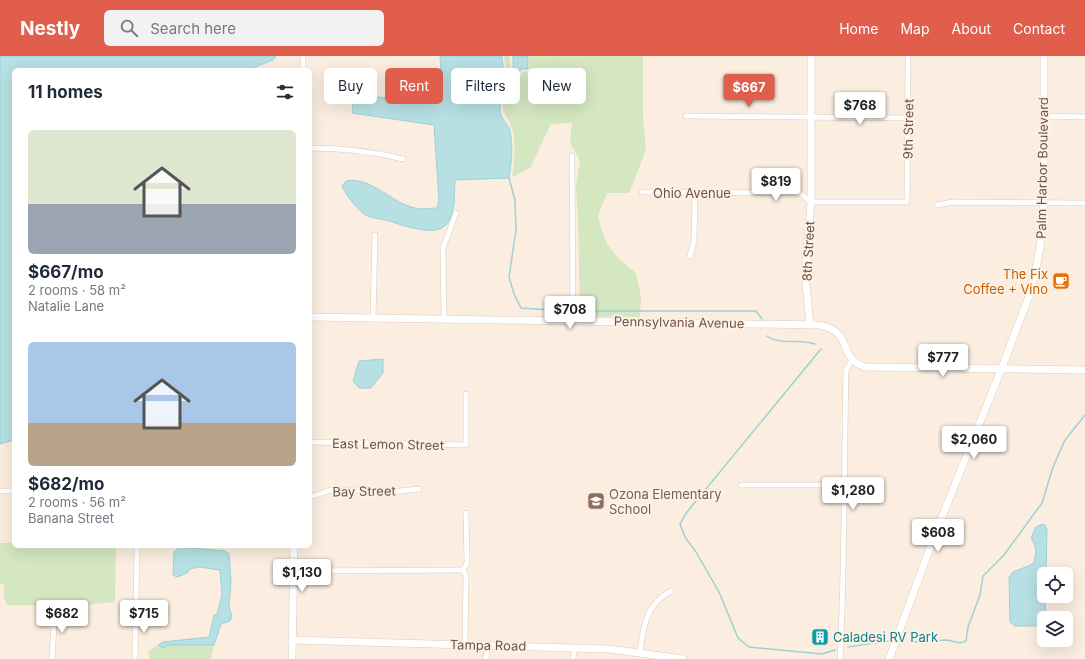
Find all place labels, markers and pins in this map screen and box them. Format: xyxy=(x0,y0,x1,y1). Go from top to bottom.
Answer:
pin: $667 xyxy=(725,74,773,108)
pin: $768 xyxy=(836,92,884,126)
pin: $819 xyxy=(752,168,800,202)
place label: The Fix Coffee + Vino xyxy=(963,266,1048,297)
cafe icon: The Fix Coffee + Vino xyxy=(1051,271,1071,291)
pin: $708 xyxy=(546,296,594,330)
pin: $777 xyxy=(919,344,967,378)
pin: $2,060 xyxy=(941,426,1007,460)
pin: $1,280 xyxy=(820,477,886,511)
place label: Ozona Elementary School xyxy=(609,486,722,517)
school or university icon: Ozona Elementary School xyxy=(586,491,606,511)
pin: $608 xyxy=(914,519,962,553)
pin: $1,130 xyxy=(269,559,335,593)
pin: $682 xyxy=(38,600,86,634)
pin: $715 xyxy=(120,600,168,634)
building icon: Caladesi RV Park xyxy=(810,627,830,647)
place label: Caladesi RV Park xyxy=(833,629,938,645)

